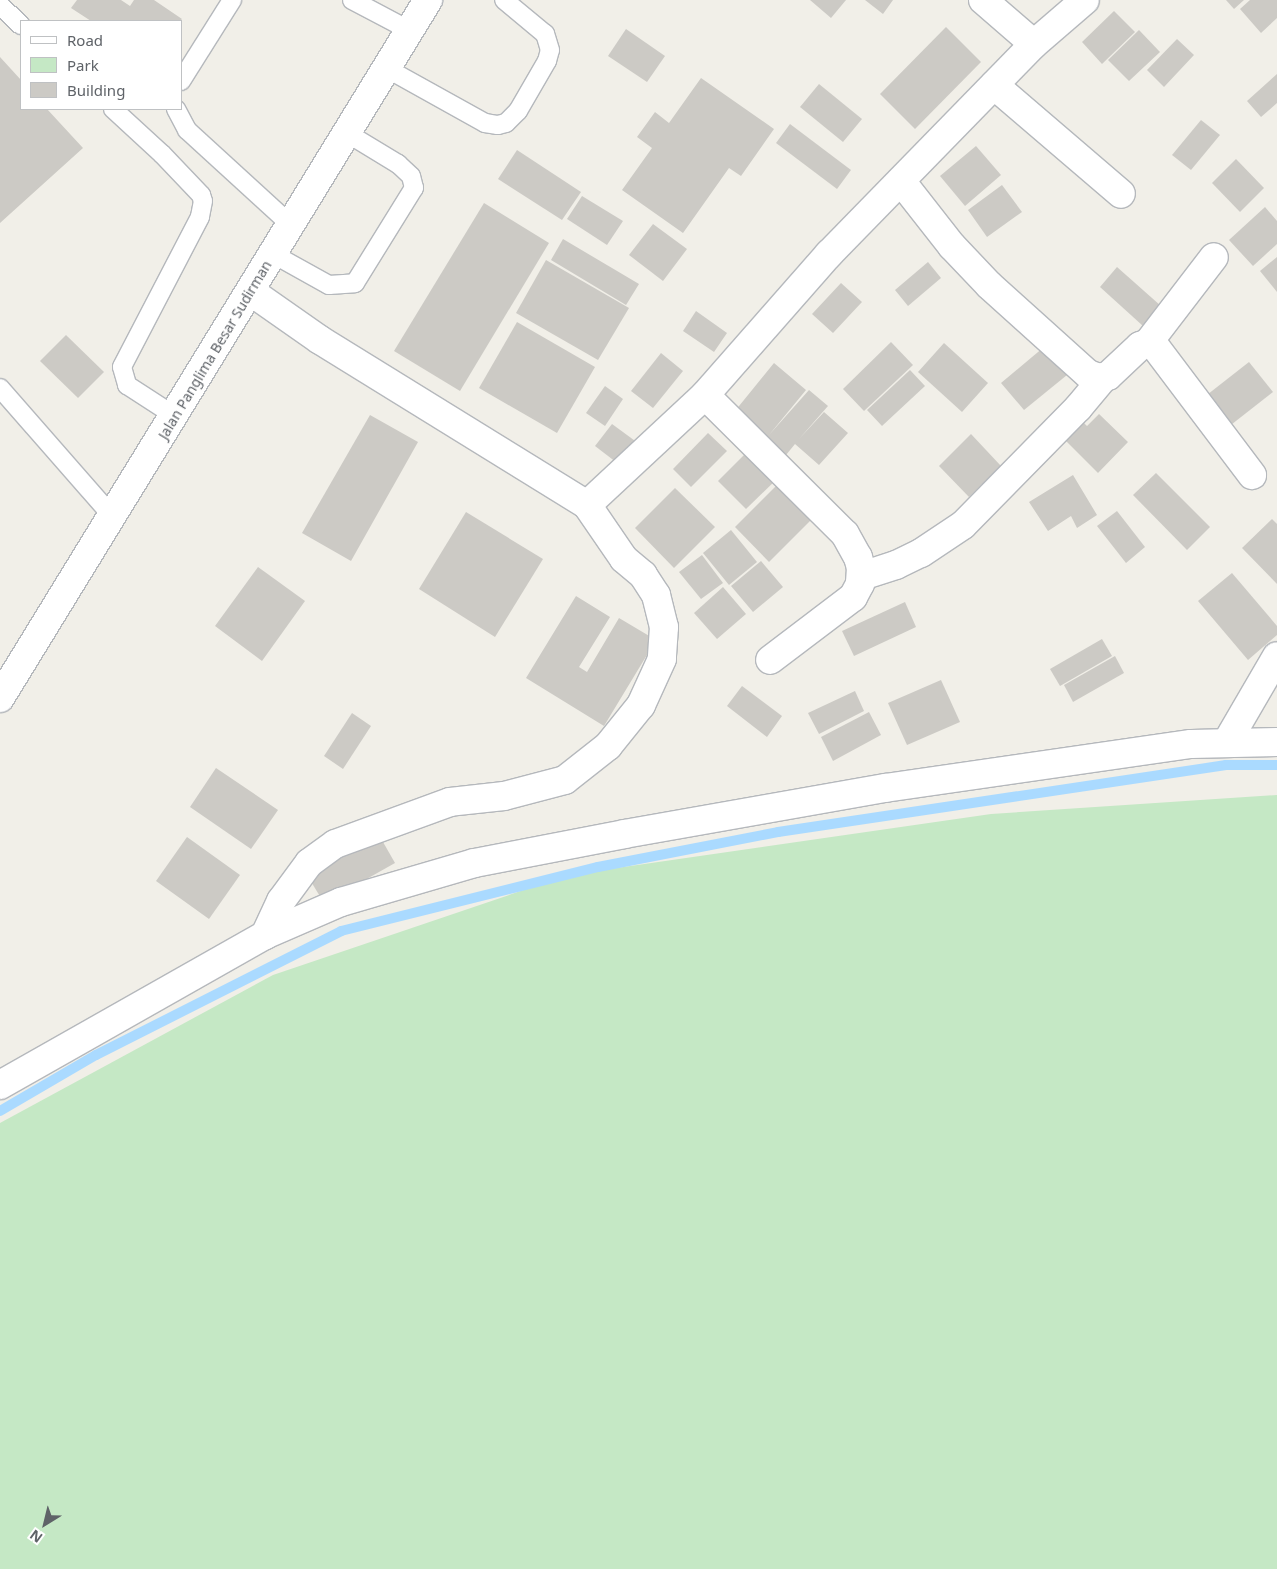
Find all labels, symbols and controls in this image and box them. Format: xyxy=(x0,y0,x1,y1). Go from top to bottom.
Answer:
legend xyxy=(20,20,182,110)
text: Road xyxy=(67,30,103,50)
text: Park xyxy=(67,55,99,75)
text: Building xyxy=(67,80,125,100)
street label: Jalan Panglima Besar Sudirman xyxy=(155,257,275,443)
north arrow xyxy=(20,1499,70,1549)
text: N xyxy=(26,1526,46,1548)

